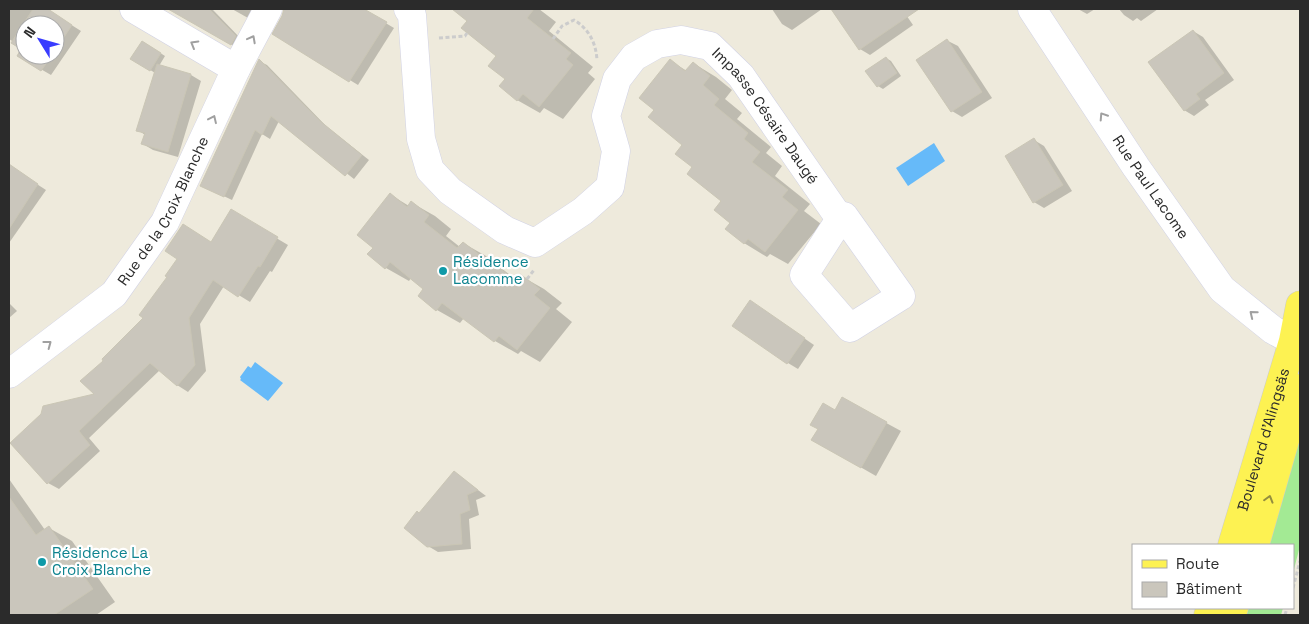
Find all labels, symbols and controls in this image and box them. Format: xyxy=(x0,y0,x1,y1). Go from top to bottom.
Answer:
north arrow xyxy=(15,15,65,65)
text: N xyxy=(20,23,40,41)
one-way arrow xyxy=(246,35,256,44)
one-way arrow xyxy=(190,40,199,50)
street label: Impasse Césaire Daugé xyxy=(708,43,823,188)
one-way arrow xyxy=(1099,113,1109,122)
one-way arrow xyxy=(207,115,218,124)
street label: Rue Paul Lacome xyxy=(1109,131,1194,242)
street label: Rue de la Croix Blanche xyxy=(113,133,213,289)
place label: Résidence Lacomme xyxy=(453,252,529,288)
marker: Résidence Lacomme xyxy=(437,265,449,277)
one-way arrow xyxy=(1250,312,1259,320)
one-way arrow xyxy=(42,341,52,350)
street label: Boulevard d'Alingsäs xyxy=(1233,366,1293,513)
one-way arrow xyxy=(1264,495,1274,503)
place label: Résidence La Croix Blanche xyxy=(52,543,151,579)
legend xyxy=(1132,544,1294,609)
text: Route xyxy=(1176,554,1220,573)
marker: Résidence La Croix Blanche xyxy=(36,556,48,568)
text: Bâtiment xyxy=(1176,579,1242,598)

